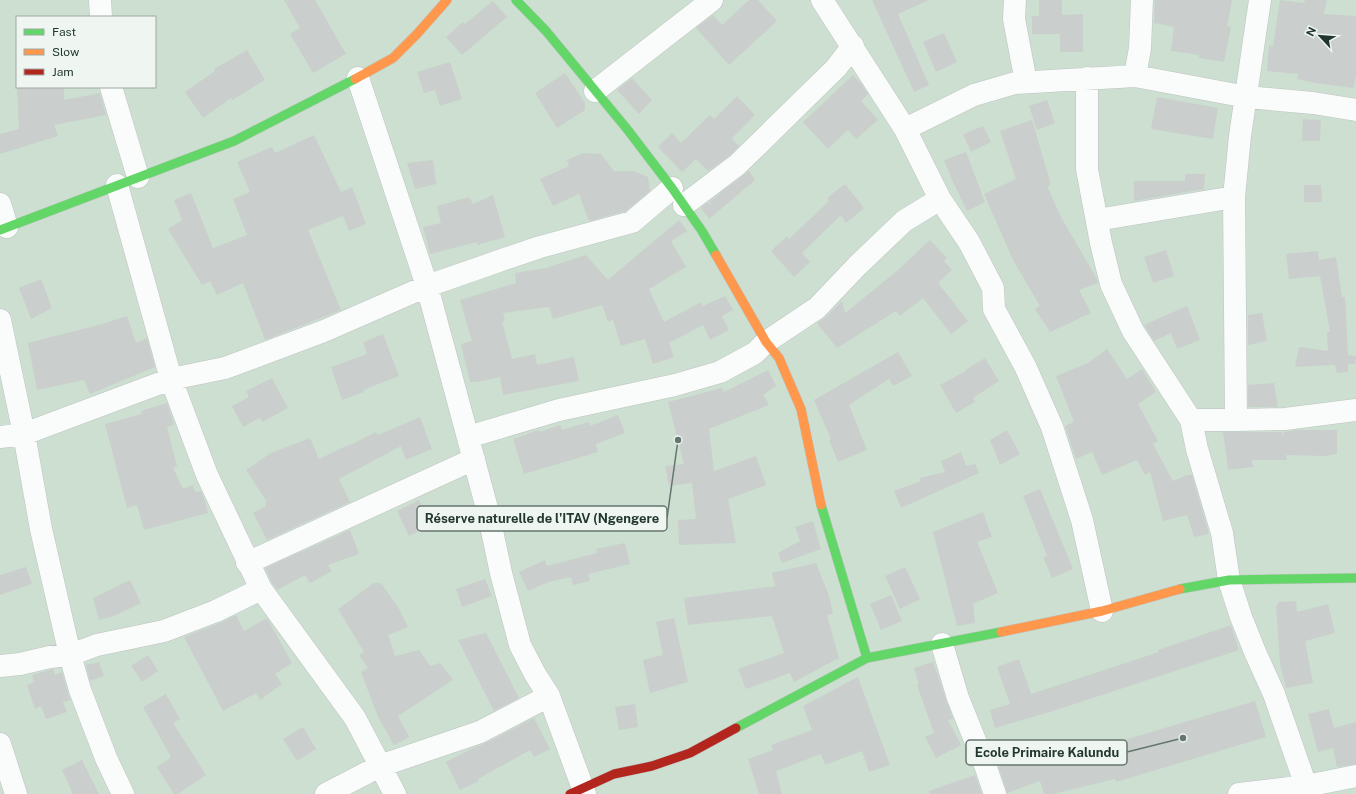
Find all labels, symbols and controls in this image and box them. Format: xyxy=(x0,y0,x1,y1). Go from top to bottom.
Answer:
legend xyxy=(16,16,156,88)
north arrow xyxy=(1300,16,1340,56)
text: Fast xyxy=(52,25,77,39)
text: N xyxy=(1304,25,1318,38)
text: Slow xyxy=(52,45,80,59)
text: Jam xyxy=(52,65,74,79)
callout: Réserve naturelle de l'ITAV (Ngengere xyxy=(417,506,667,531)
text: Réserve naturelle de l'ITAV (Ngengere xyxy=(425,511,659,526)
callout: Ecole Primaire Kalundu xyxy=(966,740,1127,765)
text: Ecole Primaire Kalundu xyxy=(975,745,1119,760)

